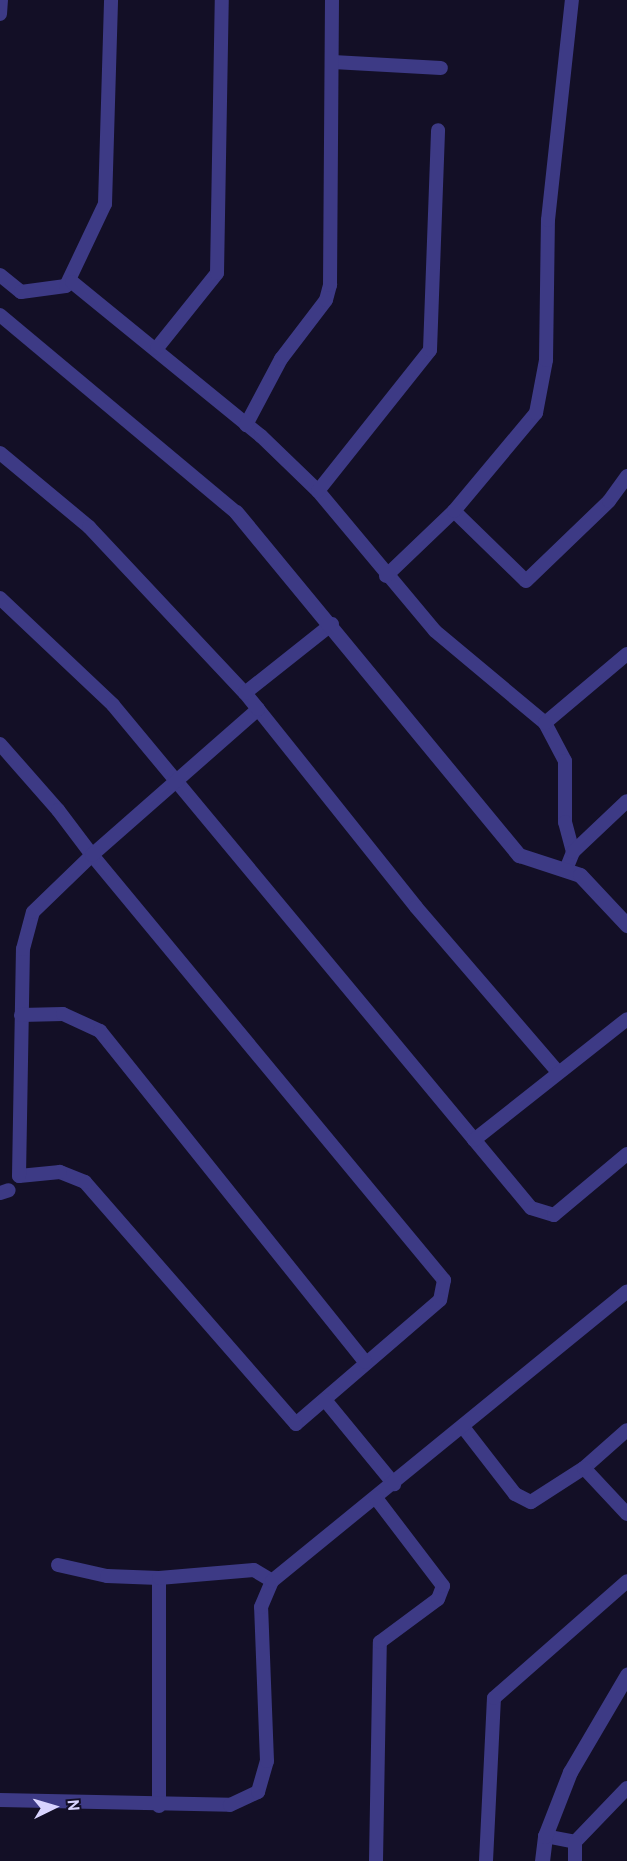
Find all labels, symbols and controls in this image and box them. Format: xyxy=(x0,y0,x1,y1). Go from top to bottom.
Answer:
north arrow xyxy=(24,1777,84,1837)
text: N xyxy=(61,1799,82,1812)

